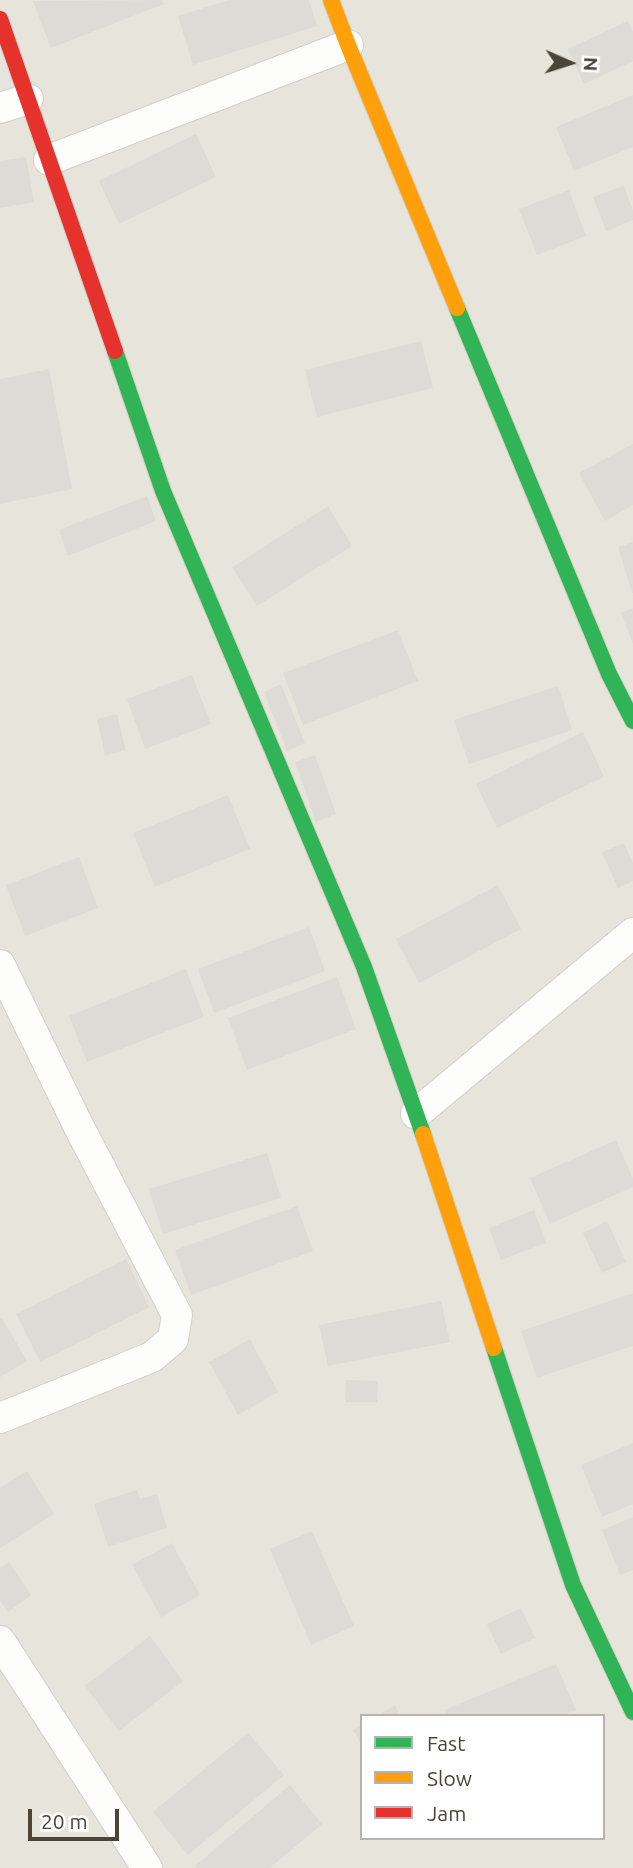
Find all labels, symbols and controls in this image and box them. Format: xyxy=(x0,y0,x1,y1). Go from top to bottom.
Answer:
north arrow xyxy=(535,28,605,98)
text: N xyxy=(580,56,602,72)
legend xyxy=(360,1714,605,1840)
text: Fast xyxy=(427,1731,465,1755)
text: Slow xyxy=(427,1766,472,1790)
scale bar xyxy=(32,1794,122,1838)
text: Jam xyxy=(427,1801,466,1825)
text: 20 m xyxy=(41,1809,88,1833)

